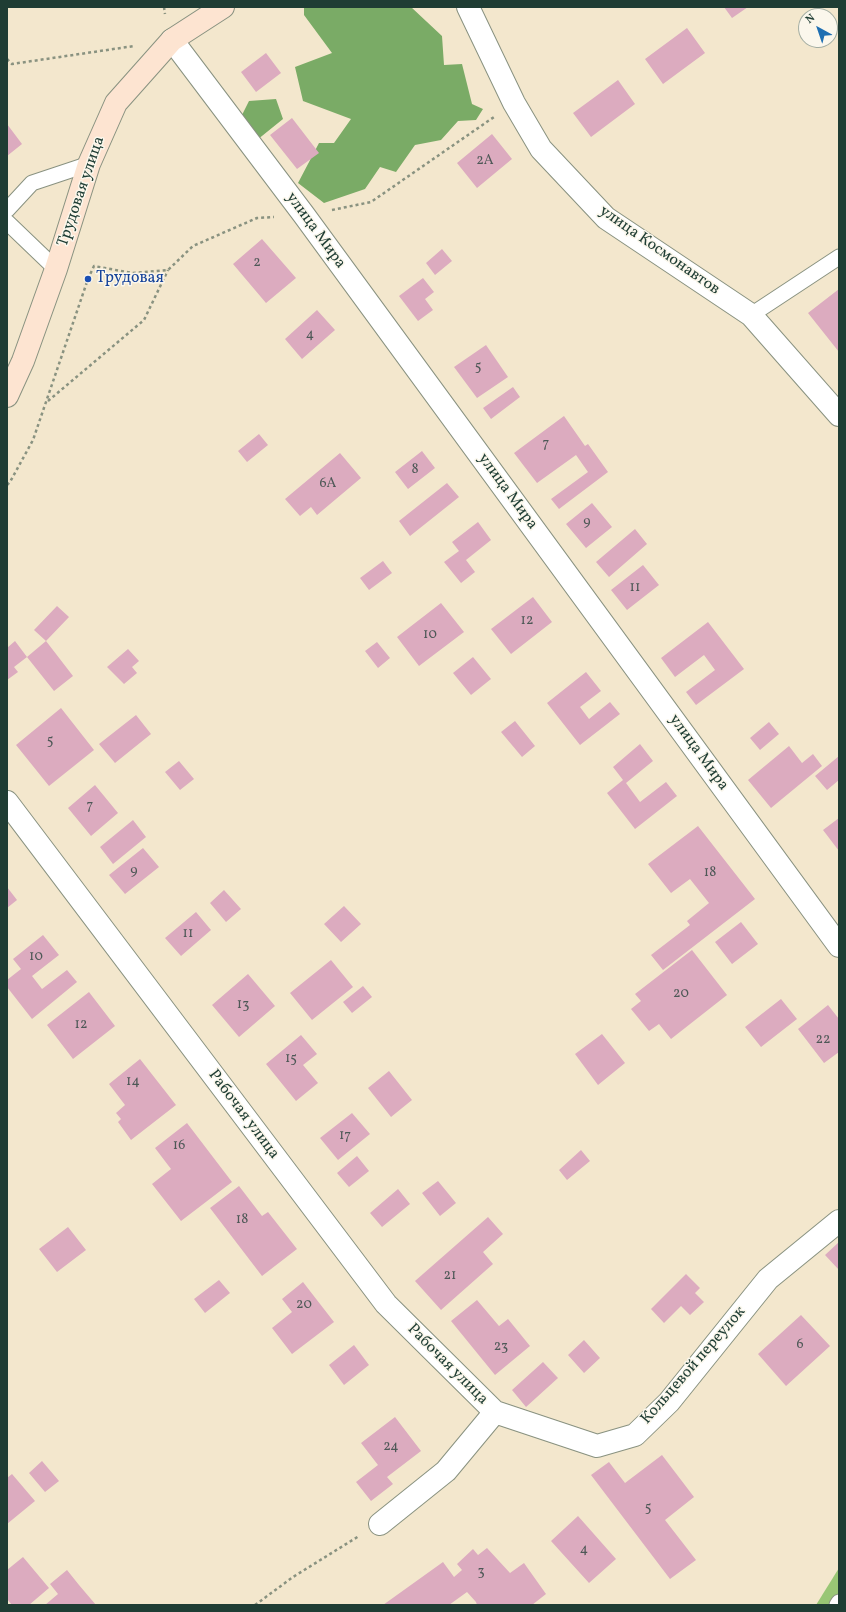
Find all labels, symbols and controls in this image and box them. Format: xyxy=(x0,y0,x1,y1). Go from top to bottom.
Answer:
north arrow xyxy=(798,8,838,48)
text: N xyxy=(803,11,818,28)
street label: Трудовая улица xyxy=(54,134,110,250)
house number: 2А xyxy=(476,153,494,169)
street label: улица Мира xyxy=(281,189,349,273)
street label: улица Космонавтов xyxy=(595,202,723,300)
house number: 2 xyxy=(253,255,261,271)
place label: Трудовая xyxy=(96,269,164,289)
marker: Трудовая xyxy=(83,274,93,284)
house number: 4 xyxy=(306,327,314,343)
house number: 5 xyxy=(475,359,481,375)
house number: 7 xyxy=(543,436,549,452)
street label: улица Мира xyxy=(473,450,541,534)
house number: 8 xyxy=(411,462,419,478)
house number: 6А xyxy=(320,476,336,492)
house number: 9 xyxy=(583,514,591,530)
house number: 11 xyxy=(630,580,640,596)
house number: 12 xyxy=(521,613,533,629)
house number: 10 xyxy=(423,627,437,643)
street label: улица Мира xyxy=(664,711,732,795)
house number: 5 xyxy=(47,733,53,749)
house number: 7 xyxy=(87,798,93,814)
house number: 9 xyxy=(130,863,138,879)
house number: 18 xyxy=(704,865,716,881)
house number: 11 xyxy=(183,926,193,942)
house number: 10 xyxy=(29,949,43,965)
house number: 20 xyxy=(673,986,689,1002)
house number: 13 xyxy=(237,997,249,1013)
house number: 12 xyxy=(75,1017,87,1033)
house number: 22 xyxy=(815,1032,831,1048)
house number: 15 xyxy=(285,1051,297,1067)
street label: Рабочая улица xyxy=(203,1067,283,1163)
house number: 14 xyxy=(126,1074,140,1090)
house number: 17 xyxy=(339,1128,351,1144)
house number: 16 xyxy=(173,1138,185,1154)
house number: 18 xyxy=(236,1212,248,1228)
house number: 21 xyxy=(444,1268,456,1284)
house number: 20 xyxy=(296,1297,312,1313)
street label: Кольцевой переулок xyxy=(638,1303,750,1429)
street label: Рабочая улица xyxy=(402,1320,492,1410)
house number: 6 xyxy=(796,1337,804,1353)
house number: 23 xyxy=(494,1339,508,1355)
house number: 24 xyxy=(383,1439,399,1455)
house number: 5 xyxy=(645,1500,651,1516)
house number: 4 xyxy=(580,1542,588,1558)
house number: 3 xyxy=(477,1564,485,1580)

